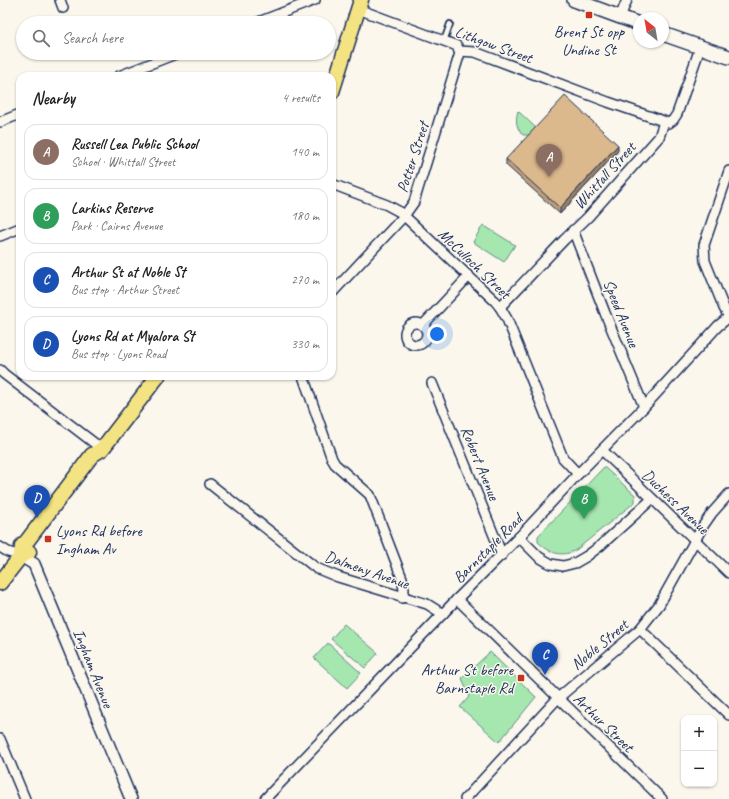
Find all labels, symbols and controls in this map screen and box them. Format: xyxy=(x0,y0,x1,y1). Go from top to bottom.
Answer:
marker: Brent St opp Undine St xyxy=(584,10,594,20)
north arrow xyxy=(633,12,669,48)
search box xyxy=(16,16,336,60)
street label: Lithgow Street xyxy=(452,22,537,69)
place label: Brent St opp Undine St xyxy=(554,22,625,60)
icon: search xyxy=(30,27,52,49)
text: Search here xyxy=(62,29,123,48)
text: Nearby xyxy=(32,88,75,109)
text: 4 results xyxy=(282,90,320,106)
street label: Potter Street xyxy=(392,117,435,195)
text: Russell Lea Public School xyxy=(71,135,197,154)
street label: Whittall Street xyxy=(569,137,641,213)
text: A xyxy=(43,144,49,160)
text: 140 m xyxy=(291,144,319,160)
pin: A xyxy=(536,144,562,177)
text: School · Whittall Street xyxy=(71,154,175,170)
text: Larkins Reserve xyxy=(71,199,152,218)
text: B xyxy=(43,208,49,224)
text: 180 m xyxy=(291,208,319,224)
text: Park · Cairns Avenue xyxy=(71,218,163,234)
street label: McCulloch Street xyxy=(434,224,516,304)
text: Arthur St at Noble St xyxy=(71,263,185,282)
text: C xyxy=(43,272,49,288)
text: 270 m xyxy=(291,272,319,288)
street label: Speed Avenue xyxy=(598,277,644,352)
text: Bus stop · Arthur Street xyxy=(71,282,179,298)
your location xyxy=(427,324,447,344)
text: Lyons Rd at Myalora St xyxy=(71,327,194,346)
text: D xyxy=(42,336,50,352)
text: 330 m xyxy=(291,336,319,352)
text: Bus stop · Lyons Road xyxy=(71,346,166,362)
street label: Robert Avenue xyxy=(456,423,505,505)
street label: Duchess Avenue xyxy=(638,465,714,540)
pin: D xyxy=(24,485,50,518)
pin: B xyxy=(571,486,597,519)
street label: Barnstaple Road xyxy=(449,508,529,588)
place label: Lyons Rd before Ingham Av xyxy=(56,521,143,559)
marker: Lyons Rd before Ingham Av xyxy=(43,534,53,544)
street label: Dalmeny Avenue xyxy=(322,546,413,594)
street label: Noble Street xyxy=(567,614,634,674)
street label: Ingham Avenue xyxy=(68,626,119,712)
pin: C xyxy=(532,642,558,675)
place label: Arthur St before Barnstaple Rd xyxy=(421,660,516,698)
marker: Arthur St before Barnstaple Rd xyxy=(516,673,526,683)
street label: Arthur Street xyxy=(569,689,639,758)
map controls xyxy=(681,715,717,787)
button: + xyxy=(681,715,717,751)
button: − xyxy=(681,751,717,787)

